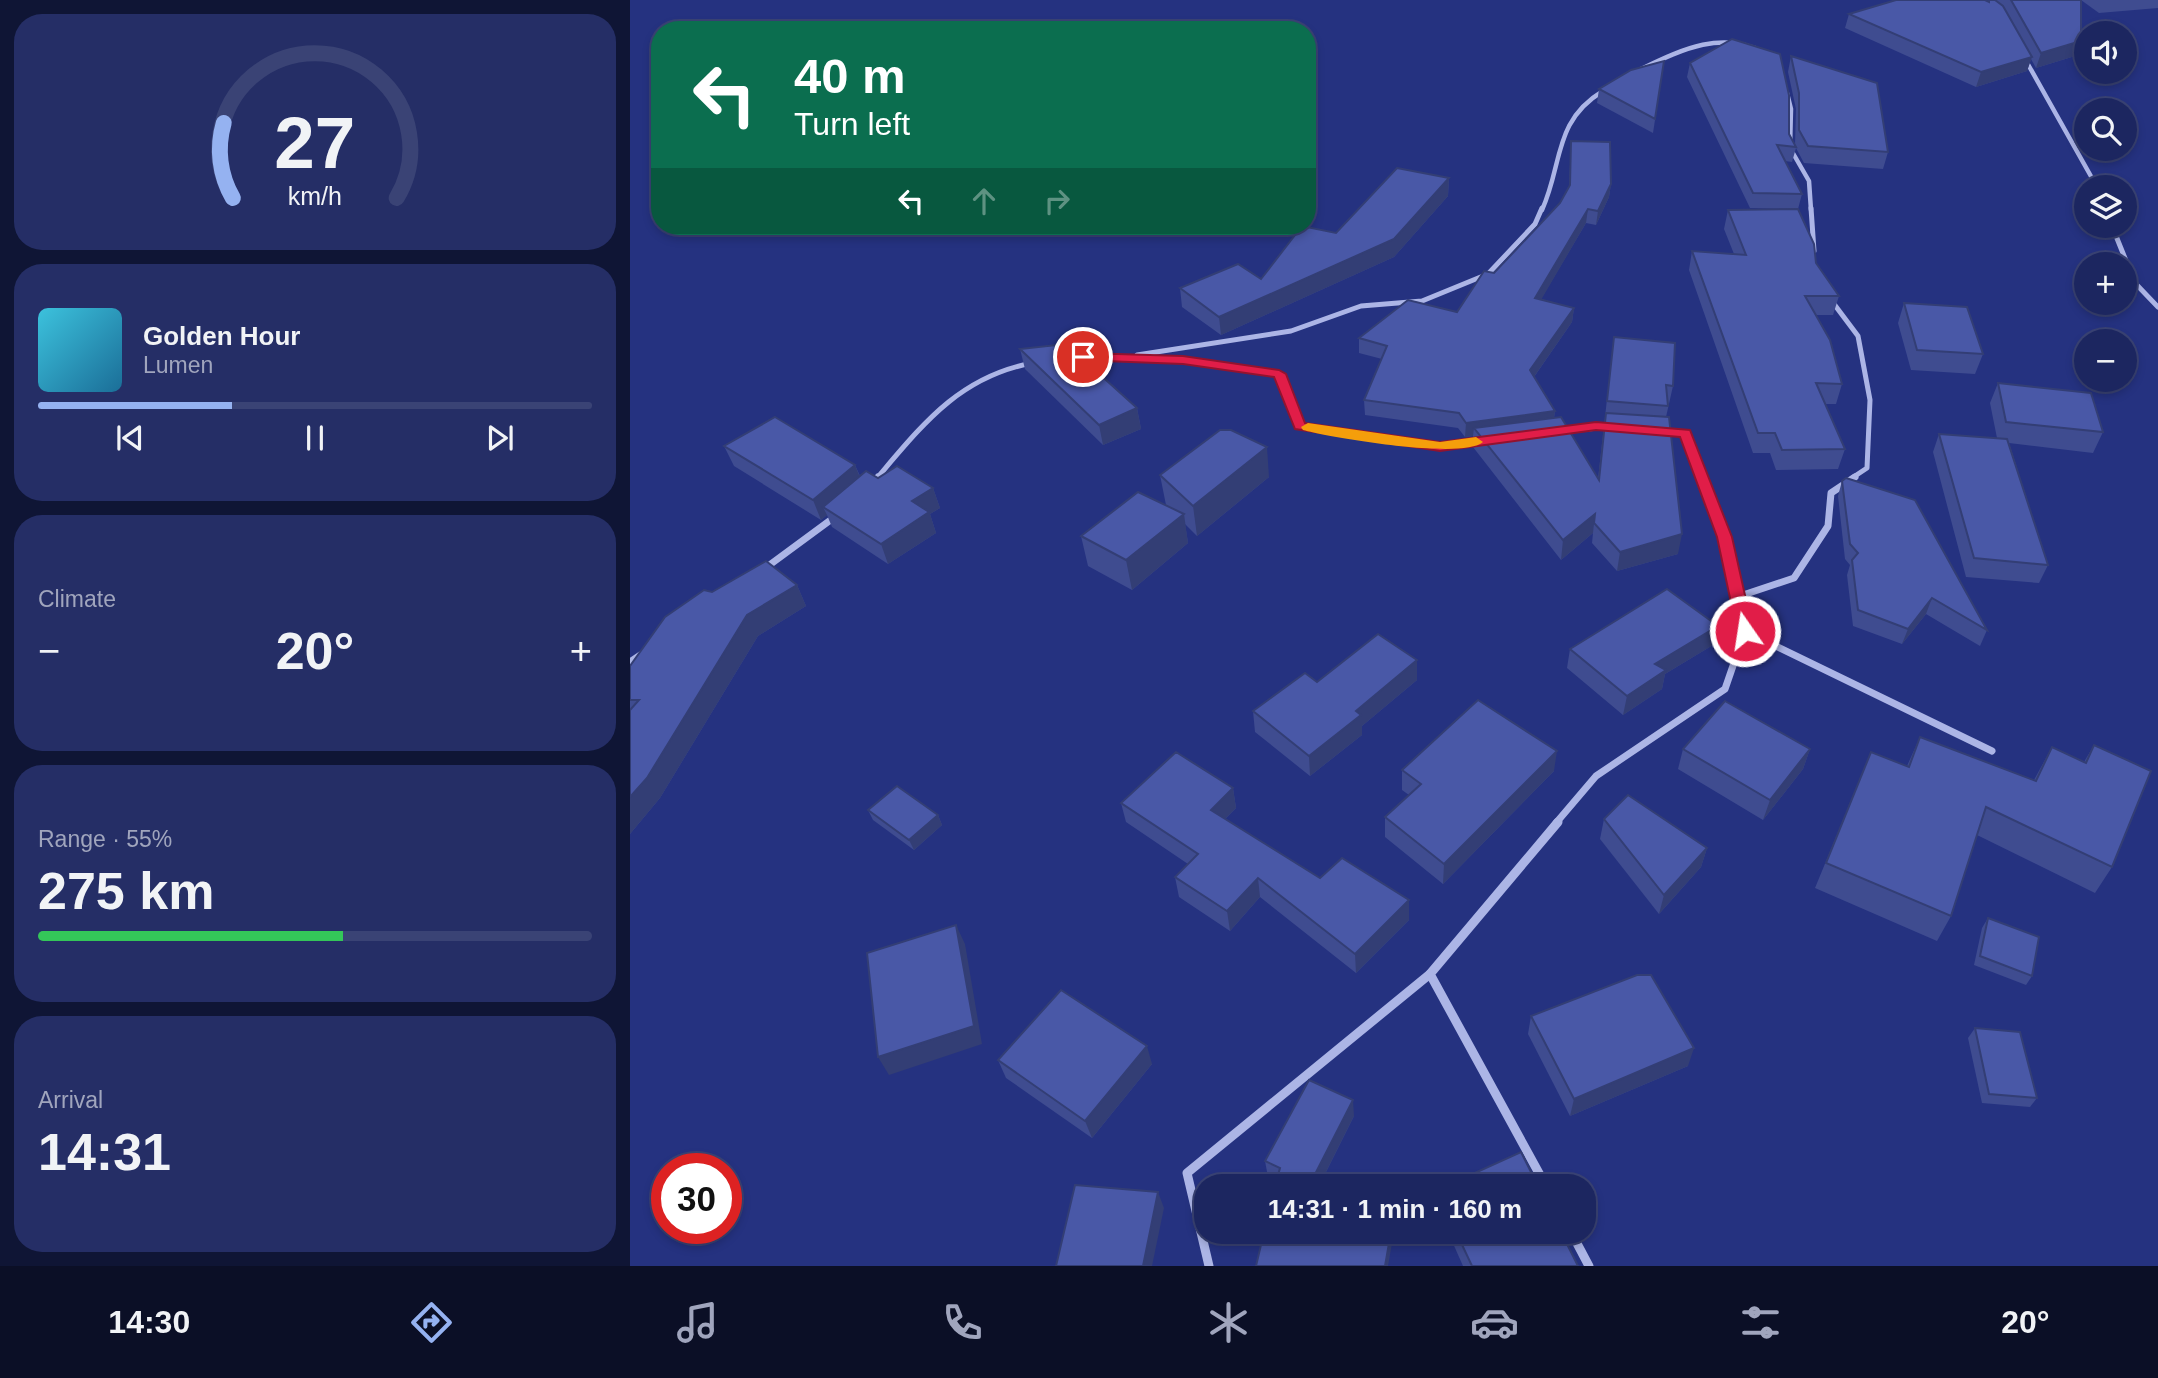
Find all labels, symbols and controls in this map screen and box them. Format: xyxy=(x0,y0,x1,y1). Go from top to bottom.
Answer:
map controls xyxy=(2074,21,2137,392)
button: sound xyxy=(2074,21,2137,84)
icon: left xyxy=(679,49,770,140)
text: 40 m xyxy=(794,49,906,103)
button: search xyxy=(2074,98,2137,161)
text: 27 xyxy=(275,103,355,184)
text: Turn left xyxy=(794,106,910,142)
button: layers xyxy=(2074,175,2137,238)
text: km/h xyxy=(288,182,342,210)
icon: left xyxy=(892,182,930,220)
icon: ahead xyxy=(965,182,1003,220)
icon: right xyxy=(1038,182,1076,220)
button: + xyxy=(2074,252,2137,315)
text: Golden Hour xyxy=(143,321,300,351)
pin xyxy=(1053,327,1113,387)
button: − xyxy=(2074,329,2137,392)
icon: arrive xyxy=(1064,338,1102,376)
text: Lumen xyxy=(143,352,213,378)
icon: previous xyxy=(111,419,149,457)
icon: pause xyxy=(296,419,334,457)
icon: next xyxy=(481,419,519,457)
text: Climate xyxy=(38,586,116,612)
position arrow xyxy=(1708,594,1782,668)
text: 20° xyxy=(276,622,354,680)
text: − xyxy=(38,630,60,672)
text: + xyxy=(570,630,592,672)
text: Range · 55% xyxy=(38,826,172,852)
text: 275 km xyxy=(38,862,214,920)
text: Arrival xyxy=(38,1087,103,1113)
text: 14:31 xyxy=(38,1123,171,1181)
speed limit sign: 30 xyxy=(651,1153,742,1244)
text: 14:31 · 1 min · 160 m xyxy=(1268,1194,1522,1224)
icon: directions xyxy=(407,1298,456,1347)
icon: music xyxy=(673,1298,722,1347)
icon: phone xyxy=(938,1298,987,1347)
icon: climate xyxy=(1204,1298,1253,1347)
icon: car xyxy=(1470,1298,1519,1347)
icon: filters xyxy=(1736,1298,1785,1347)
text: 14:30 xyxy=(108,1304,190,1340)
text: 20° xyxy=(2001,1304,2050,1340)

